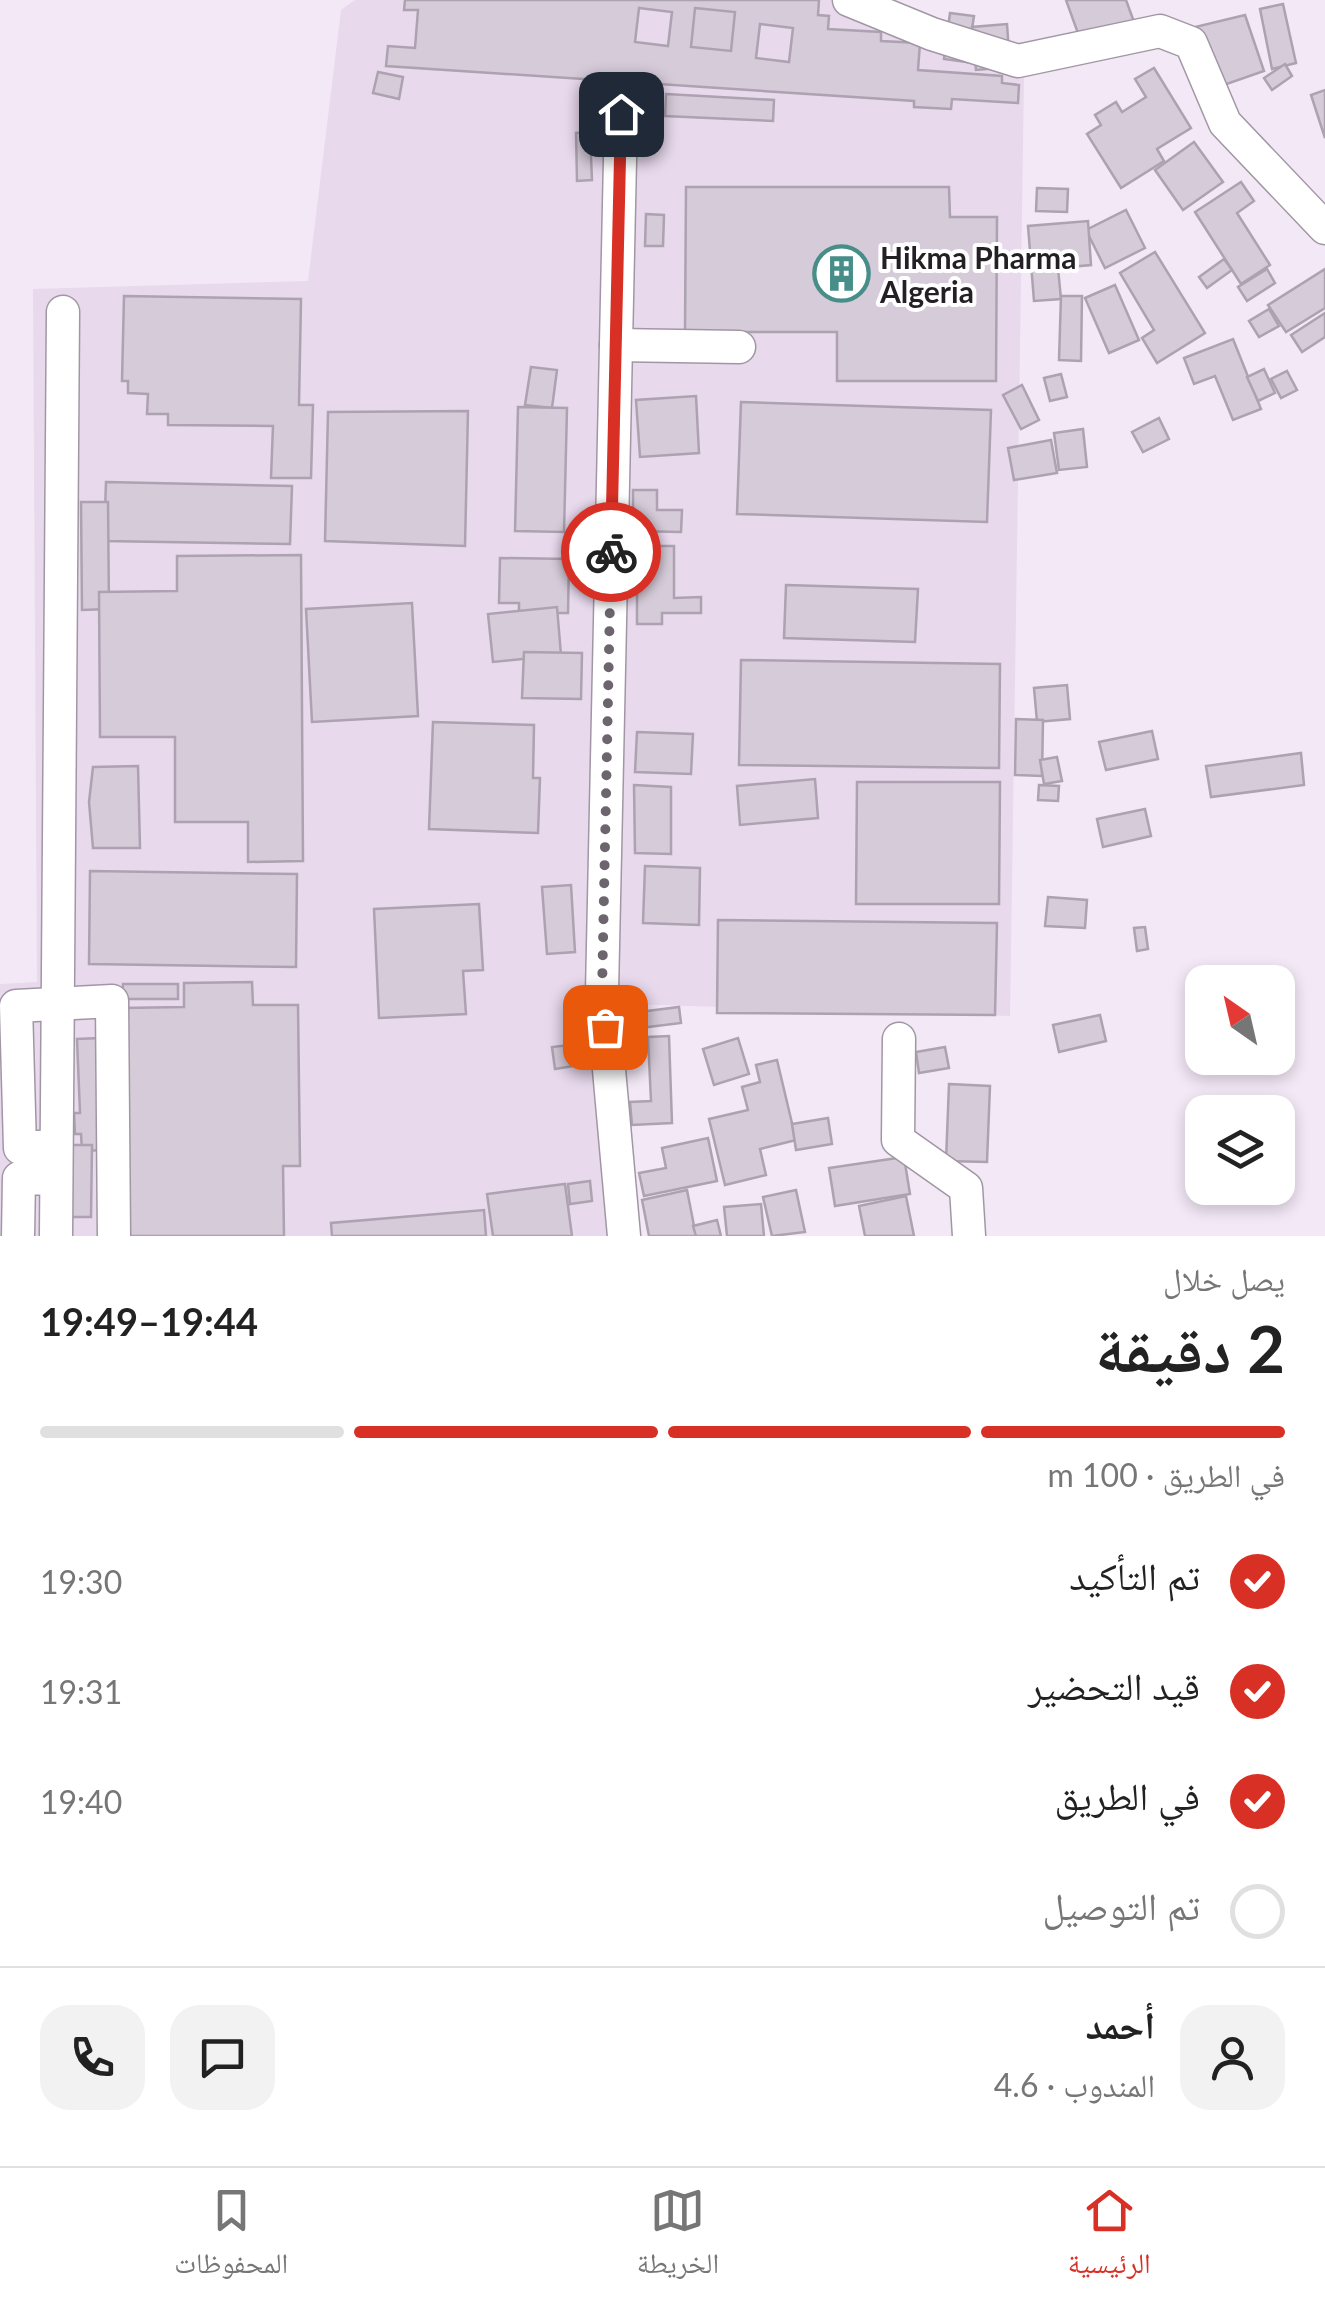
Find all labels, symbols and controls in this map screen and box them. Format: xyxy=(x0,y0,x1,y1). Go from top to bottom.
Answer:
pin xyxy=(579,72,664,157)
icon: home xyxy=(594,87,649,142)
place label: Hikma Pharma Algeria xyxy=(879,239,1076,309)
building icon: Hikma Pharma Algeria xyxy=(811,244,871,304)
courier xyxy=(561,502,661,602)
icon: bike xyxy=(584,525,639,580)
north arrow xyxy=(1185,965,1295,1075)
map controls xyxy=(1185,965,1295,1205)
pin xyxy=(563,985,648,1070)
icon: bag xyxy=(578,1000,633,1055)
button: layers xyxy=(1185,1095,1295,1205)
text: يصل خلال xyxy=(1163,1259,1285,1298)
text: 19:44–19:49 xyxy=(40,1298,258,1344)
text: 2 دقيقة xyxy=(1095,1309,1285,1387)
text: في الطريق · 100 m xyxy=(1047,1455,1285,1494)
text: تم التأكيد xyxy=(1069,1552,1200,1598)
icon: check xyxy=(1230,1554,1285,1609)
text: 19:30 xyxy=(40,1562,122,1601)
text: قيد التحضير xyxy=(1028,1662,1200,1708)
icon: check xyxy=(1230,1664,1285,1719)
text: 19:31 xyxy=(40,1672,122,1711)
text: في الطريق xyxy=(1054,1772,1200,1818)
icon: check xyxy=(1230,1774,1285,1829)
text: 19:40 xyxy=(40,1782,122,1821)
text: تم التوصيل xyxy=(1043,1882,1200,1928)
text: أحمد xyxy=(1085,2001,1155,2047)
button: phone xyxy=(40,2005,145,2110)
button: chat xyxy=(170,2005,275,2110)
button: person xyxy=(1180,2005,1285,2110)
text: المندوب · 4.6 xyxy=(994,2065,1155,2104)
tab: المحفوظات xyxy=(174,2183,288,2291)
tab: الخريطة xyxy=(637,2183,719,2291)
tab: الرئيسية xyxy=(1068,2183,1151,2291)

